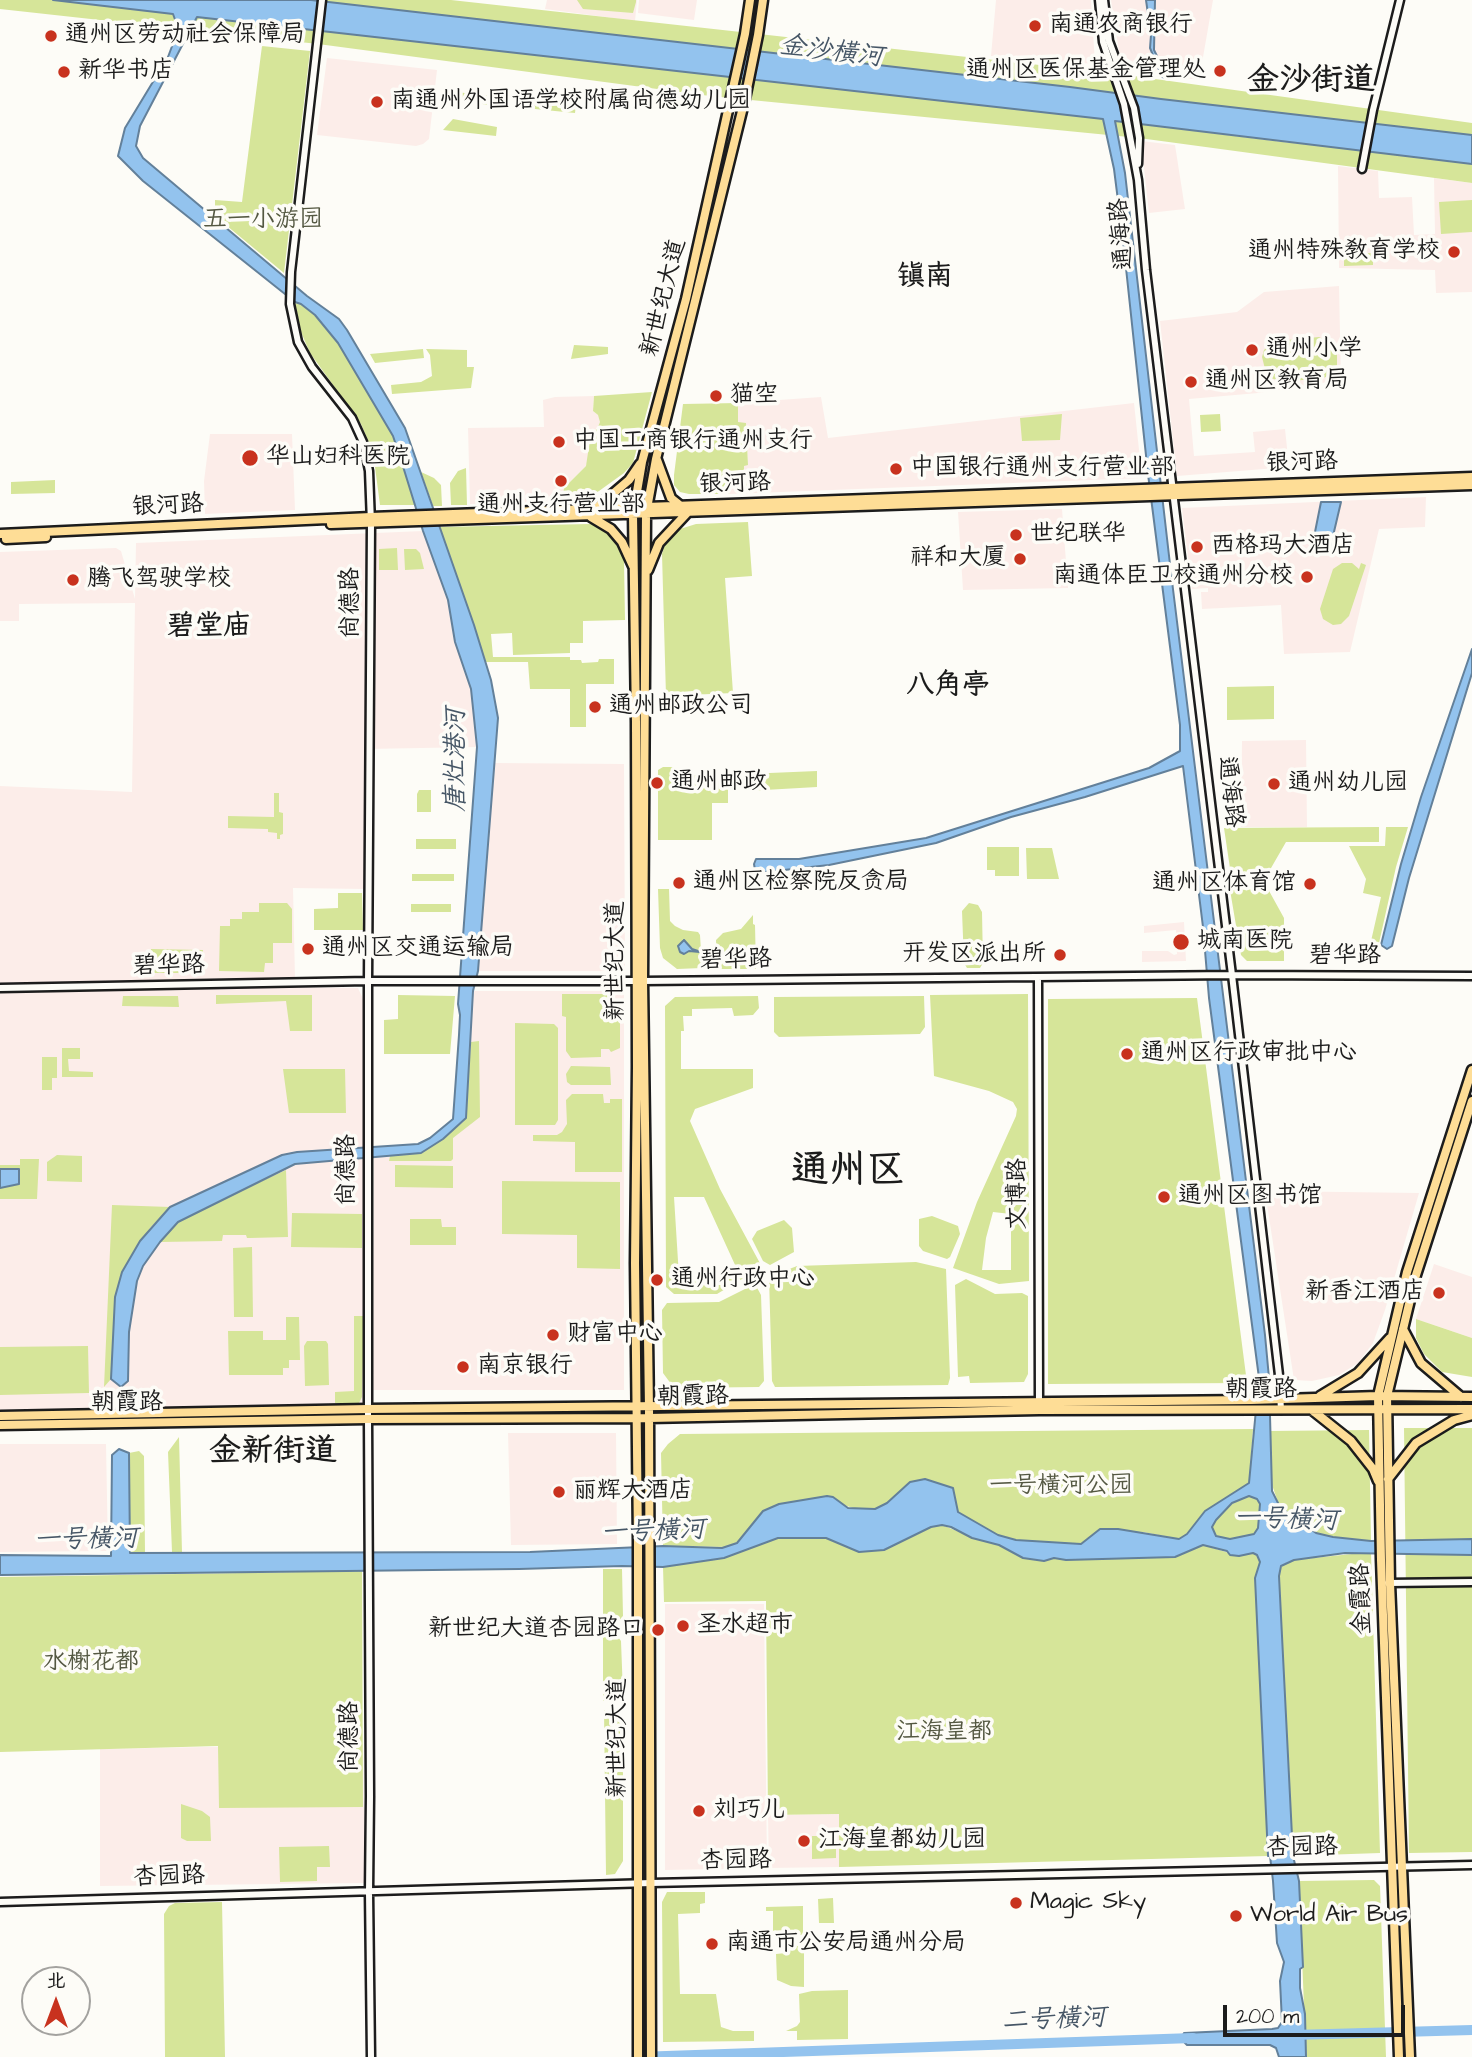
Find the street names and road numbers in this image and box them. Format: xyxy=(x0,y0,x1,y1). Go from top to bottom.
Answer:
street label: 通海路 xyxy=(1106,197,1140,271)
street label: 新世纪大道 xyxy=(637,236,693,360)
street label: 银河路 xyxy=(1266,448,1338,480)
street label: 银河路 xyxy=(699,469,771,501)
street label: 银河路 xyxy=(131,491,205,523)
street label: 尚德路 xyxy=(338,567,366,639)
street label: 通海路 xyxy=(1210,755,1248,829)
street label: 新世纪大道 xyxy=(603,901,631,1021)
street label: 碧华路 xyxy=(1309,943,1381,971)
street label: 碧华路 xyxy=(700,946,772,976)
street label: 碧华路 xyxy=(133,952,205,982)
street label: 尚德路 xyxy=(334,1134,362,1206)
street label: 文博路 xyxy=(1005,1158,1033,1230)
street label: 朝霞路 xyxy=(1225,1377,1297,1405)
street label: 朝霞路 xyxy=(657,1383,729,1413)
street label: 朝霞路 xyxy=(91,1390,163,1418)
street label: 金霞路 xyxy=(1347,1563,1379,1635)
street label: 新世纪大道 xyxy=(605,1678,633,1798)
street label: 尚德路 xyxy=(337,1701,365,1773)
street label: 杏园路 xyxy=(1266,1834,1338,1864)
street label: 杏园路 xyxy=(700,1847,772,1877)
street label: 杏园路 xyxy=(133,1862,205,1894)

